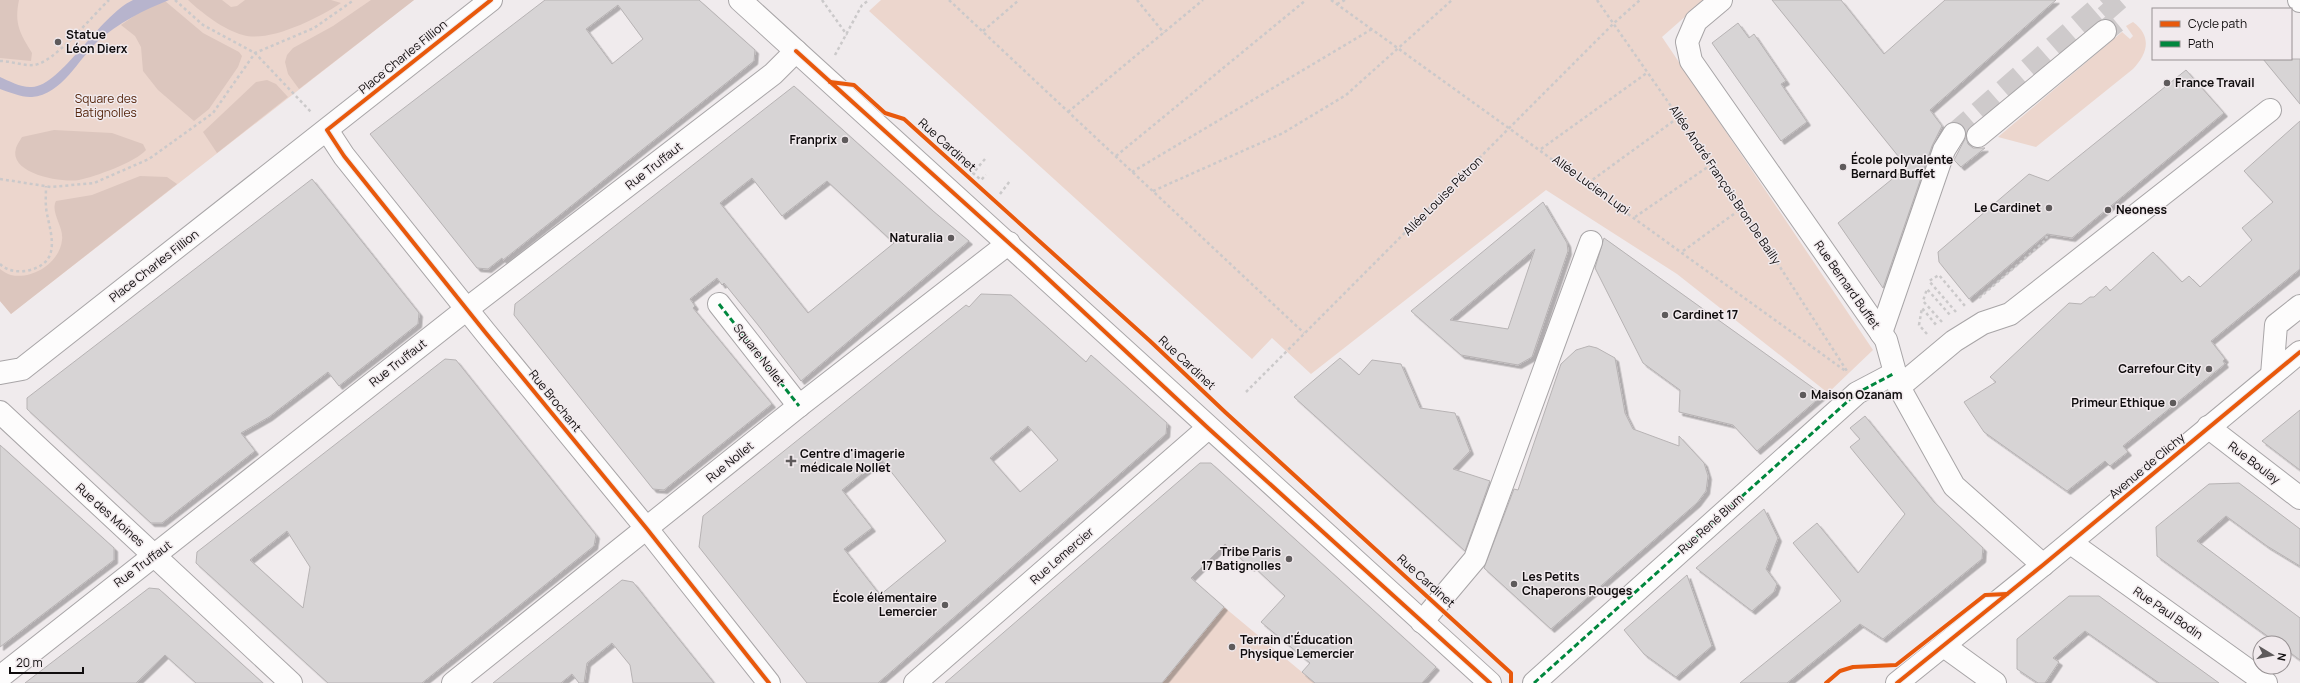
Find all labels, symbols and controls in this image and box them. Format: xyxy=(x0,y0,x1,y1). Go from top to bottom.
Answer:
legend xyxy=(2152,8,2292,60)
text: Cycle path xyxy=(2188,15,2247,32)
street label: Place Charles Fillion xyxy=(355,16,451,98)
place label: Statue Léon Dierx xyxy=(66,26,128,57)
text: Path xyxy=(2188,35,2214,52)
marker: Statue Léon Dierx xyxy=(53,37,63,47)
place label: France Travail xyxy=(2175,74,2255,91)
marker: France Travail xyxy=(2162,78,2172,88)
park label: Square des Batignolles xyxy=(75,90,137,121)
street label: Allée André François Bron De Bailly xyxy=(1666,102,1786,268)
street label: Rue Cardinet xyxy=(915,114,980,175)
place label: Franprix xyxy=(789,131,837,148)
marker: Franprix xyxy=(840,135,850,145)
street label: Rue Truffaut xyxy=(621,138,686,193)
street label: Allée Lucien Lupi xyxy=(1549,151,1633,218)
place label: École polyvalente Bernard Buffet xyxy=(1851,151,1953,182)
street label: Allée Louise Pétron xyxy=(1399,152,1486,239)
marker: École polyvalente Bernard Buffet xyxy=(1838,162,1848,172)
place label: Le Cardinet xyxy=(1974,199,2041,216)
place label: Neoness xyxy=(2116,201,2167,218)
marker: Le Cardinet xyxy=(2044,203,2054,213)
marker: Neoness xyxy=(2103,205,2113,215)
street label: Place Charles Fillion xyxy=(105,225,202,306)
place label: Naturalia xyxy=(890,229,943,246)
marker: Naturalia xyxy=(946,233,956,243)
street label: Rue Bernard Buffet xyxy=(1811,237,1884,332)
place label: Cardinet 17 xyxy=(1673,306,1738,323)
marker: Cardinet 17 xyxy=(1660,310,1670,320)
street label: Square Nollet xyxy=(730,320,789,389)
street label: Rue Cardinet xyxy=(1155,332,1220,394)
street label: Rue Truffaut xyxy=(365,335,430,390)
place label: Carrefour City xyxy=(2118,360,2201,377)
marker: Carrefour City xyxy=(2204,364,2214,374)
street label: Rue Brochant xyxy=(525,366,586,435)
place label: Maison Ozanam xyxy=(1811,386,1903,403)
marker: Maison Ozanam xyxy=(1798,390,1808,400)
place label: Primeur Ethique xyxy=(2071,394,2165,411)
marker: Primeur Ethique xyxy=(2168,398,2178,408)
street label: Avenue de Clichy xyxy=(2105,428,2189,502)
street label: Rue Nollet xyxy=(702,437,757,486)
street label: Rue Boulay xyxy=(2225,437,2284,488)
place label: Centre d'imagerie médicale Nollet xyxy=(800,445,905,476)
marker: Centre d'imagerie médicale Nollet xyxy=(785,455,797,467)
street label: Rue des Moines xyxy=(72,479,148,550)
street label: Rue René Blum xyxy=(1674,490,1747,558)
street label: Rue Lemercier xyxy=(1026,523,1098,588)
street label: Rue Truffaut xyxy=(110,536,175,591)
place label: Tribe Paris 17 Batignolles xyxy=(1201,543,1281,574)
street label: Rue Cardinet xyxy=(1394,550,1459,611)
marker: Tribe Paris 17 Batignolles xyxy=(1284,554,1294,564)
place label: Les Petits Chaperons Rouges xyxy=(1522,568,1633,599)
marker: Les Petits Chaperons Rouges xyxy=(1509,579,1519,589)
street label: Rue Paul Bodin xyxy=(2130,582,2207,643)
place label: École élémentaire Lemercier xyxy=(833,589,937,620)
marker: École élémentaire Lemercier xyxy=(940,600,950,610)
place label: Terrain d'Éducation Physique Lemercier xyxy=(1240,631,1355,662)
north arrow xyxy=(2252,635,2292,675)
marker: Terrain d'Éducation Physique Lemercier xyxy=(1227,642,1237,652)
scale bar xyxy=(10,649,83,675)
text: N xyxy=(2274,652,2290,662)
text: 20 m xyxy=(16,654,43,671)

